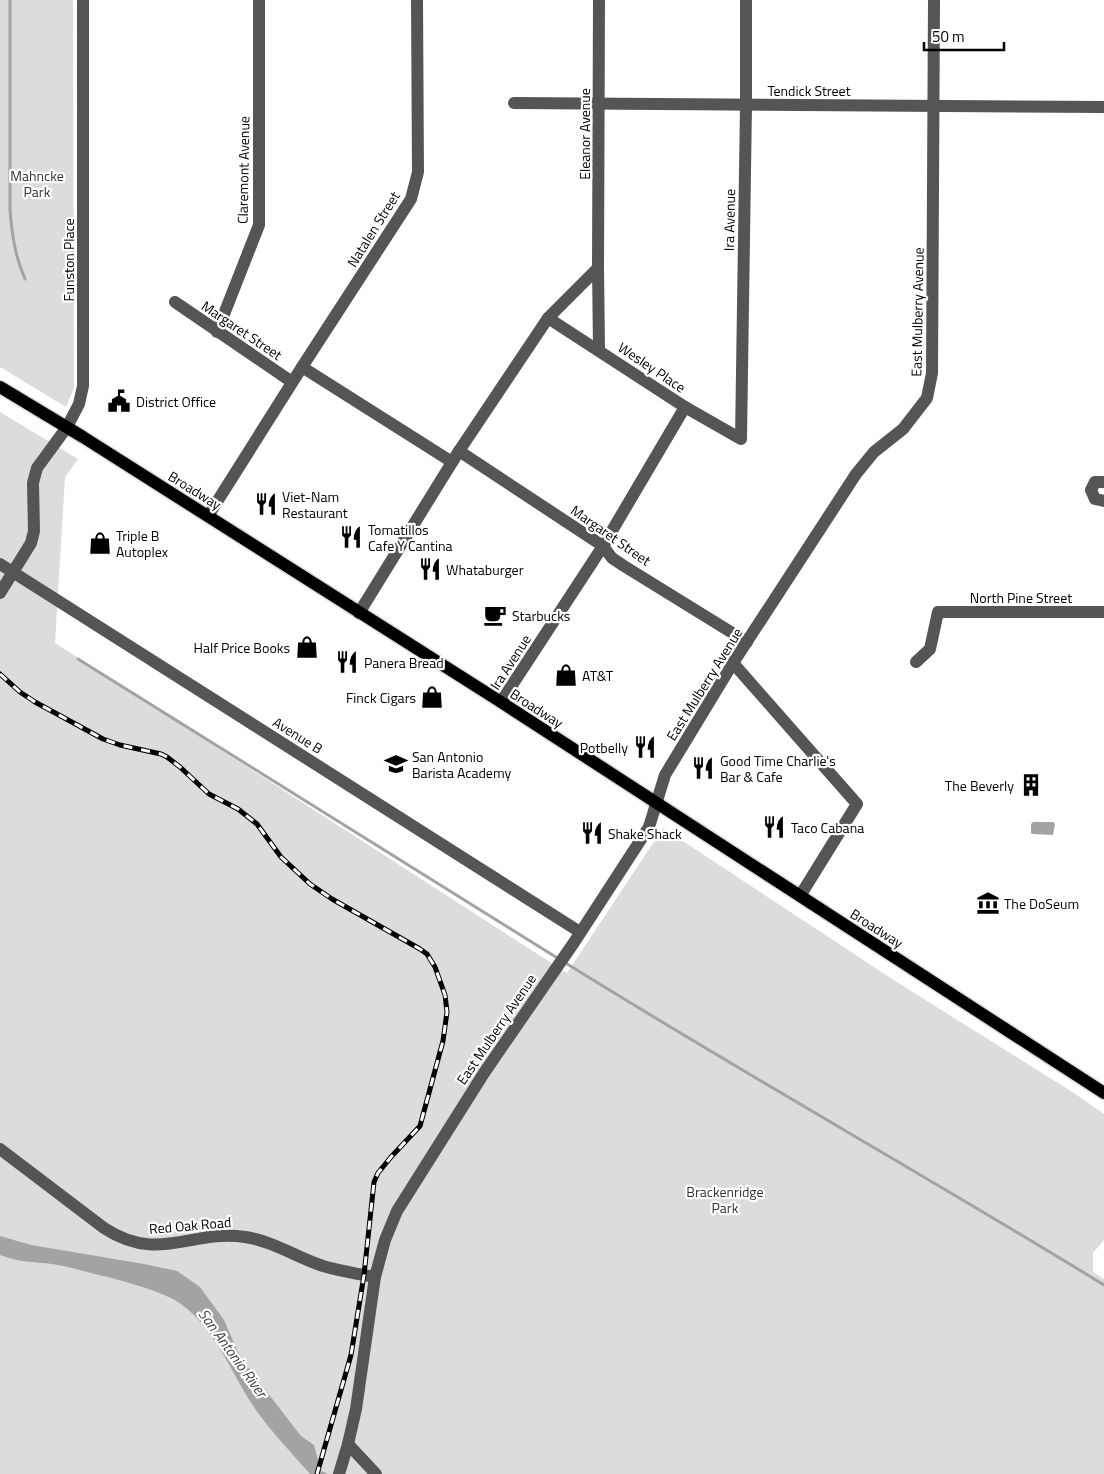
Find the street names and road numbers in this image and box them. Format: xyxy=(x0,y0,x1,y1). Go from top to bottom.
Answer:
street label: Tendick Street xyxy=(767,80,851,101)
street label: Eleanor Avenue xyxy=(574,88,595,180)
street label: Claremont Avenue xyxy=(232,116,254,224)
street label: Natalen Street xyxy=(341,187,405,271)
street label: Ira Avenue xyxy=(718,189,740,251)
street label: Funston Place xyxy=(58,218,79,302)
street label: East Mulberry Avenue xyxy=(905,247,929,377)
street label: Margaret Street xyxy=(197,295,287,365)
street label: Wesley Place xyxy=(614,337,690,397)
street label: Broadway xyxy=(164,465,226,515)
street label: Margaret Street xyxy=(567,500,655,570)
street label: North Pine Street xyxy=(970,587,1072,608)
street label: East Mulberry Avenue xyxy=(661,624,747,744)
street label: Ira Avenue xyxy=(484,630,536,694)
street label: Broadway xyxy=(506,683,568,733)
street label: Avenue B xyxy=(269,711,327,759)
street label: Broadway xyxy=(846,903,908,953)
street label: East Mulberry Avenue xyxy=(451,969,541,1089)
street label: Red Oak Road xyxy=(148,1211,232,1239)

